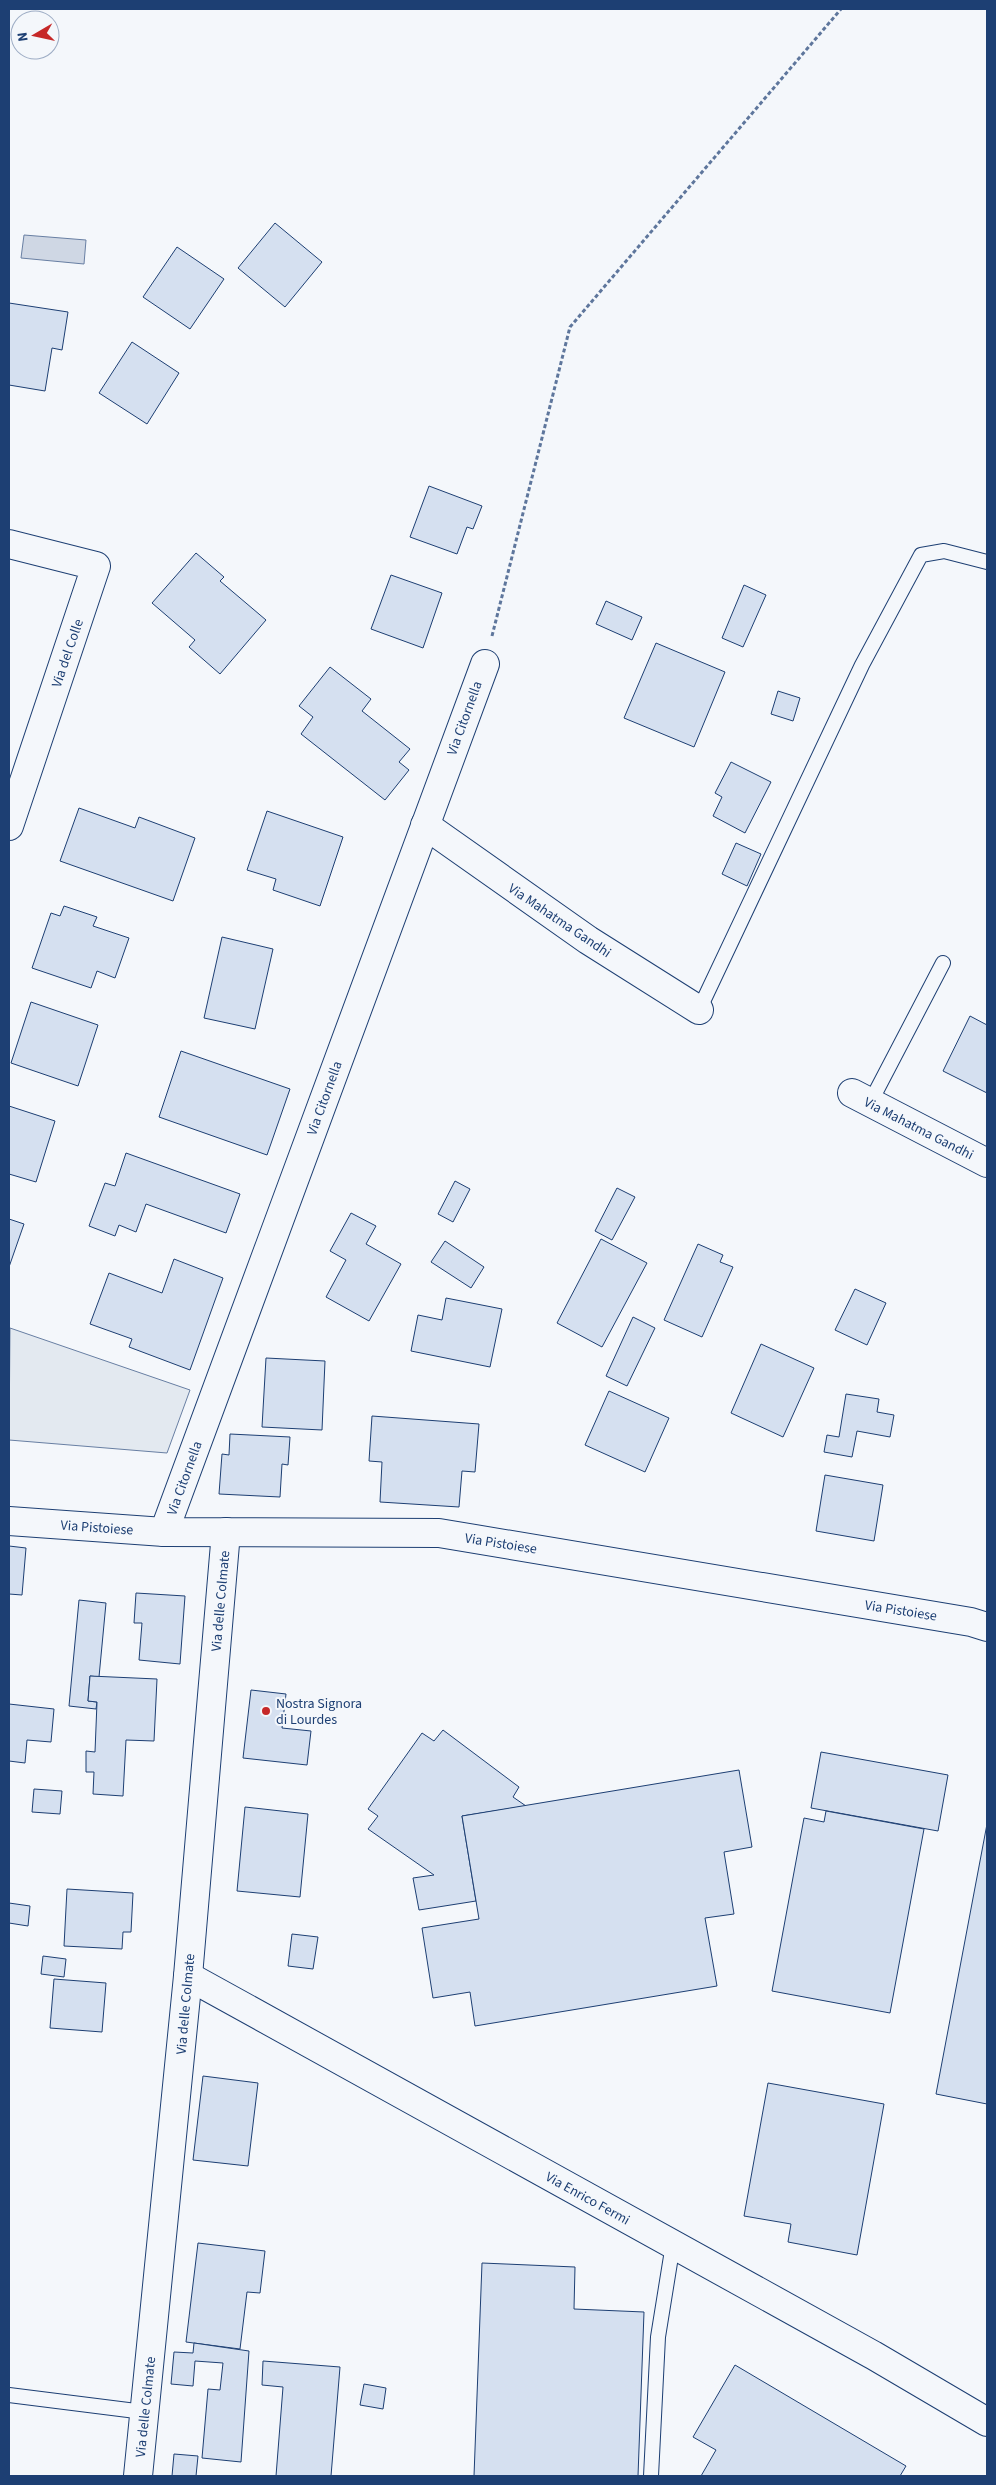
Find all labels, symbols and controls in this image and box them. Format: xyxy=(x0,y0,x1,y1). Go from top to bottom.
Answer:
north arrow xyxy=(10,10,60,60)
text: N xyxy=(13,31,34,43)
street label: Via del Colle xyxy=(47,616,89,690)
street label: Via Citornella xyxy=(442,678,488,758)
street label: Via Mahatma Gandhi xyxy=(504,879,615,963)
street label: Via Citornella xyxy=(302,1058,348,1138)
street label: Via Mahatma Gandhi xyxy=(860,1093,977,1165)
street label: Via Citornella xyxy=(162,1438,208,1518)
street label: Via Pistoiese xyxy=(60,1515,134,1541)
street label: Via Pistoiese xyxy=(463,1528,538,1560)
street label: Via delle Colmate xyxy=(207,1550,235,1652)
street label: Via Pistoiese xyxy=(863,1595,938,1627)
place label: Nostra Signora di Lourdes xyxy=(276,1694,362,1730)
marker: Nostra Signora di Lourdes xyxy=(260,1705,272,1717)
street label: Via delle Colmate xyxy=(172,1953,200,2055)
street label: Via Enrico Fermi xyxy=(542,2167,633,2230)
street label: Via delle Colmate xyxy=(131,2356,161,2458)

